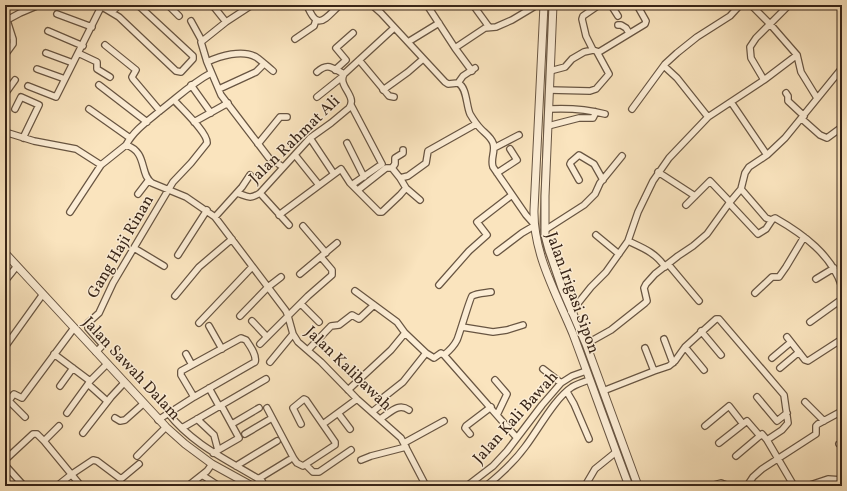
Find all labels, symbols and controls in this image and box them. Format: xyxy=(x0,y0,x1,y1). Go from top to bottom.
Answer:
street label: Jalan Rahmat Ali xyxy=(245,91,345,189)
street label: Gang Haji Rinan xyxy=(82,191,160,303)
street label: Jalan Irigasi Sipon xyxy=(540,229,604,357)
street label: Jalan Sawah Dalam xyxy=(77,312,185,426)
street label: Jalan Kalibawah xyxy=(300,322,396,416)
street label: Jalan Kali Bawah xyxy=(468,367,564,469)

